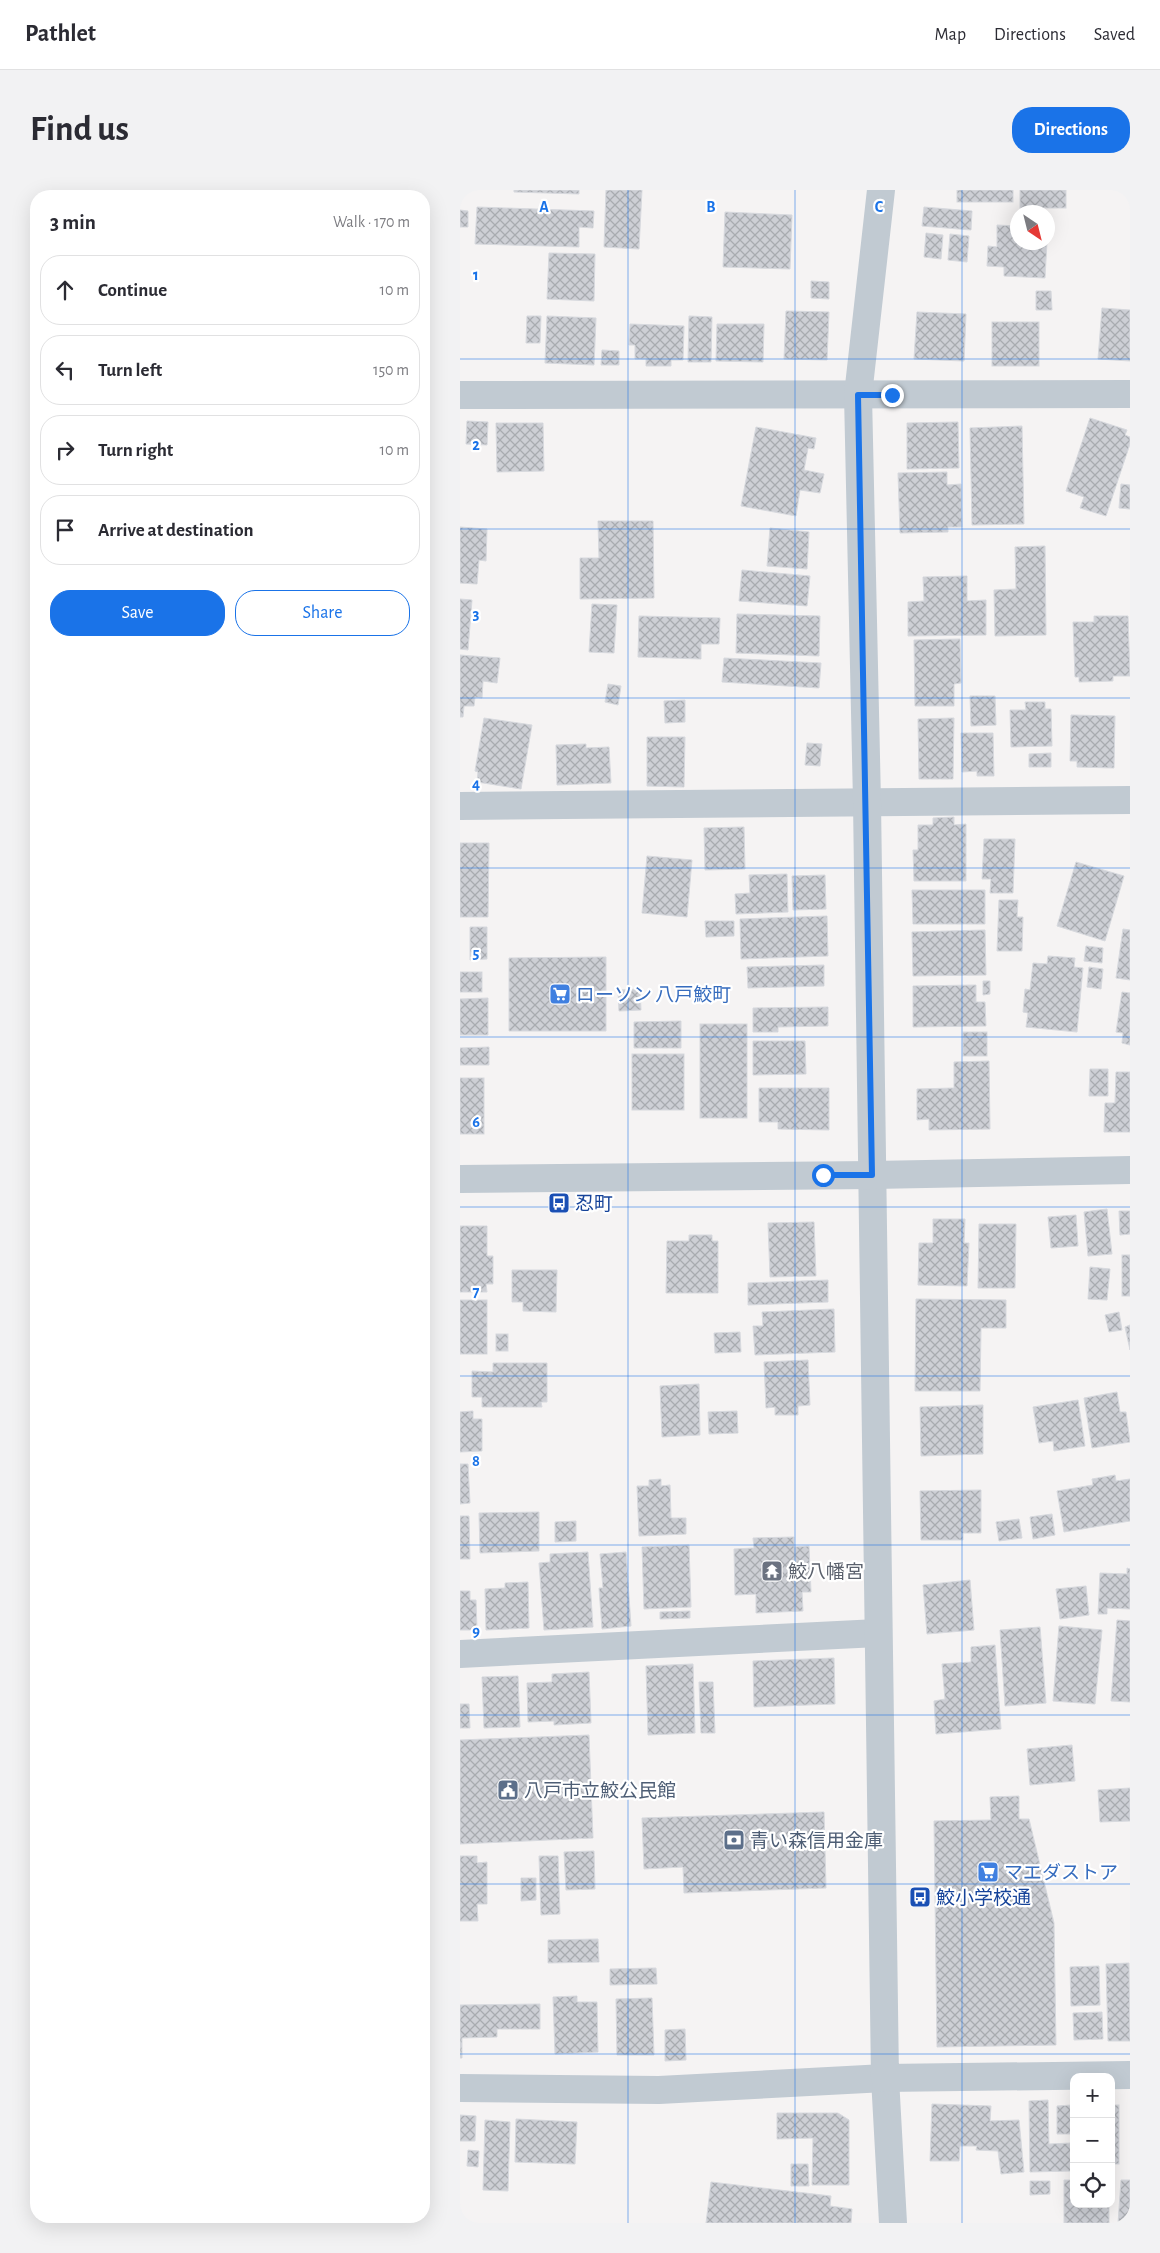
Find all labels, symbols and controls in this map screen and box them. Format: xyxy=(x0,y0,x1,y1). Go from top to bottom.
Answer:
text: Pathlet xyxy=(25,22,96,46)
text: Map xyxy=(935,26,966,44)
text: Directions xyxy=(994,26,1066,44)
text: Saved xyxy=(1094,26,1135,44)
button: Directions xyxy=(1012,107,1130,153)
text: Find us xyxy=(30,112,129,147)
text: A xyxy=(539,199,549,215)
text: B xyxy=(706,199,716,215)
text: C xyxy=(875,199,884,215)
north arrow xyxy=(1010,205,1055,250)
text: 3 min xyxy=(50,212,96,233)
text: Walk · 170 m xyxy=(333,214,410,230)
text: 1 xyxy=(473,267,479,283)
icon: ahead xyxy=(51,276,79,304)
text: Continue xyxy=(98,281,167,300)
text: 10 m xyxy=(380,282,409,298)
icon: left xyxy=(51,356,79,384)
text: Turn left xyxy=(98,361,162,380)
text: 150 m xyxy=(373,362,409,378)
route end xyxy=(881,384,904,407)
icon: right xyxy=(51,436,79,464)
text: 2 xyxy=(472,437,480,453)
text: Turn right xyxy=(98,441,173,460)
text: 10 m xyxy=(380,442,409,458)
icon: arrive xyxy=(51,516,79,544)
text: Arrive at destination xyxy=(98,521,254,540)
button: Save xyxy=(50,590,225,636)
button: Share xyxy=(235,590,410,636)
text: 3 xyxy=(473,606,480,622)
text: 4 xyxy=(472,776,480,792)
text: 5 xyxy=(473,945,480,961)
supermarket icon: ローソン 八戸鮫町 xyxy=(548,982,572,1006)
place label: ローソン 八戸鮫町 xyxy=(576,985,731,1005)
text: 6 xyxy=(472,1114,480,1130)
route start xyxy=(812,1164,835,1187)
bus stop icon: 忍町 xyxy=(547,1191,571,1215)
place label: 忍町 xyxy=(575,1194,613,1214)
text: 7 xyxy=(473,1284,480,1300)
text: 8 xyxy=(472,1453,480,1469)
temple icon: 鮫八幡宮 xyxy=(760,1559,784,1583)
place label: 鮫八幡宮 xyxy=(788,1562,864,1582)
text: 9 xyxy=(472,1623,480,1639)
public building icon: 八戸市立鮫公民館 xyxy=(496,1778,520,1802)
place label: 八戸市立鮫公民館 xyxy=(524,1780,676,1801)
bank icon: 青い森信用金庫 xyxy=(722,1828,746,1852)
place label: 青い森信用金庫 xyxy=(750,1830,883,1851)
supermarket icon: マエダストア xyxy=(976,1860,1000,1884)
place label: マエダストア xyxy=(1004,1862,1118,1883)
bus stop icon: 鮫小学校通 xyxy=(908,1885,932,1909)
place label: 鮫小学校通 xyxy=(936,1887,1031,1908)
map controls xyxy=(1070,2073,1115,2208)
button: + xyxy=(1070,2073,1115,2118)
button: − xyxy=(1070,2118,1115,2163)
button: locate xyxy=(1070,2163,1115,2208)

